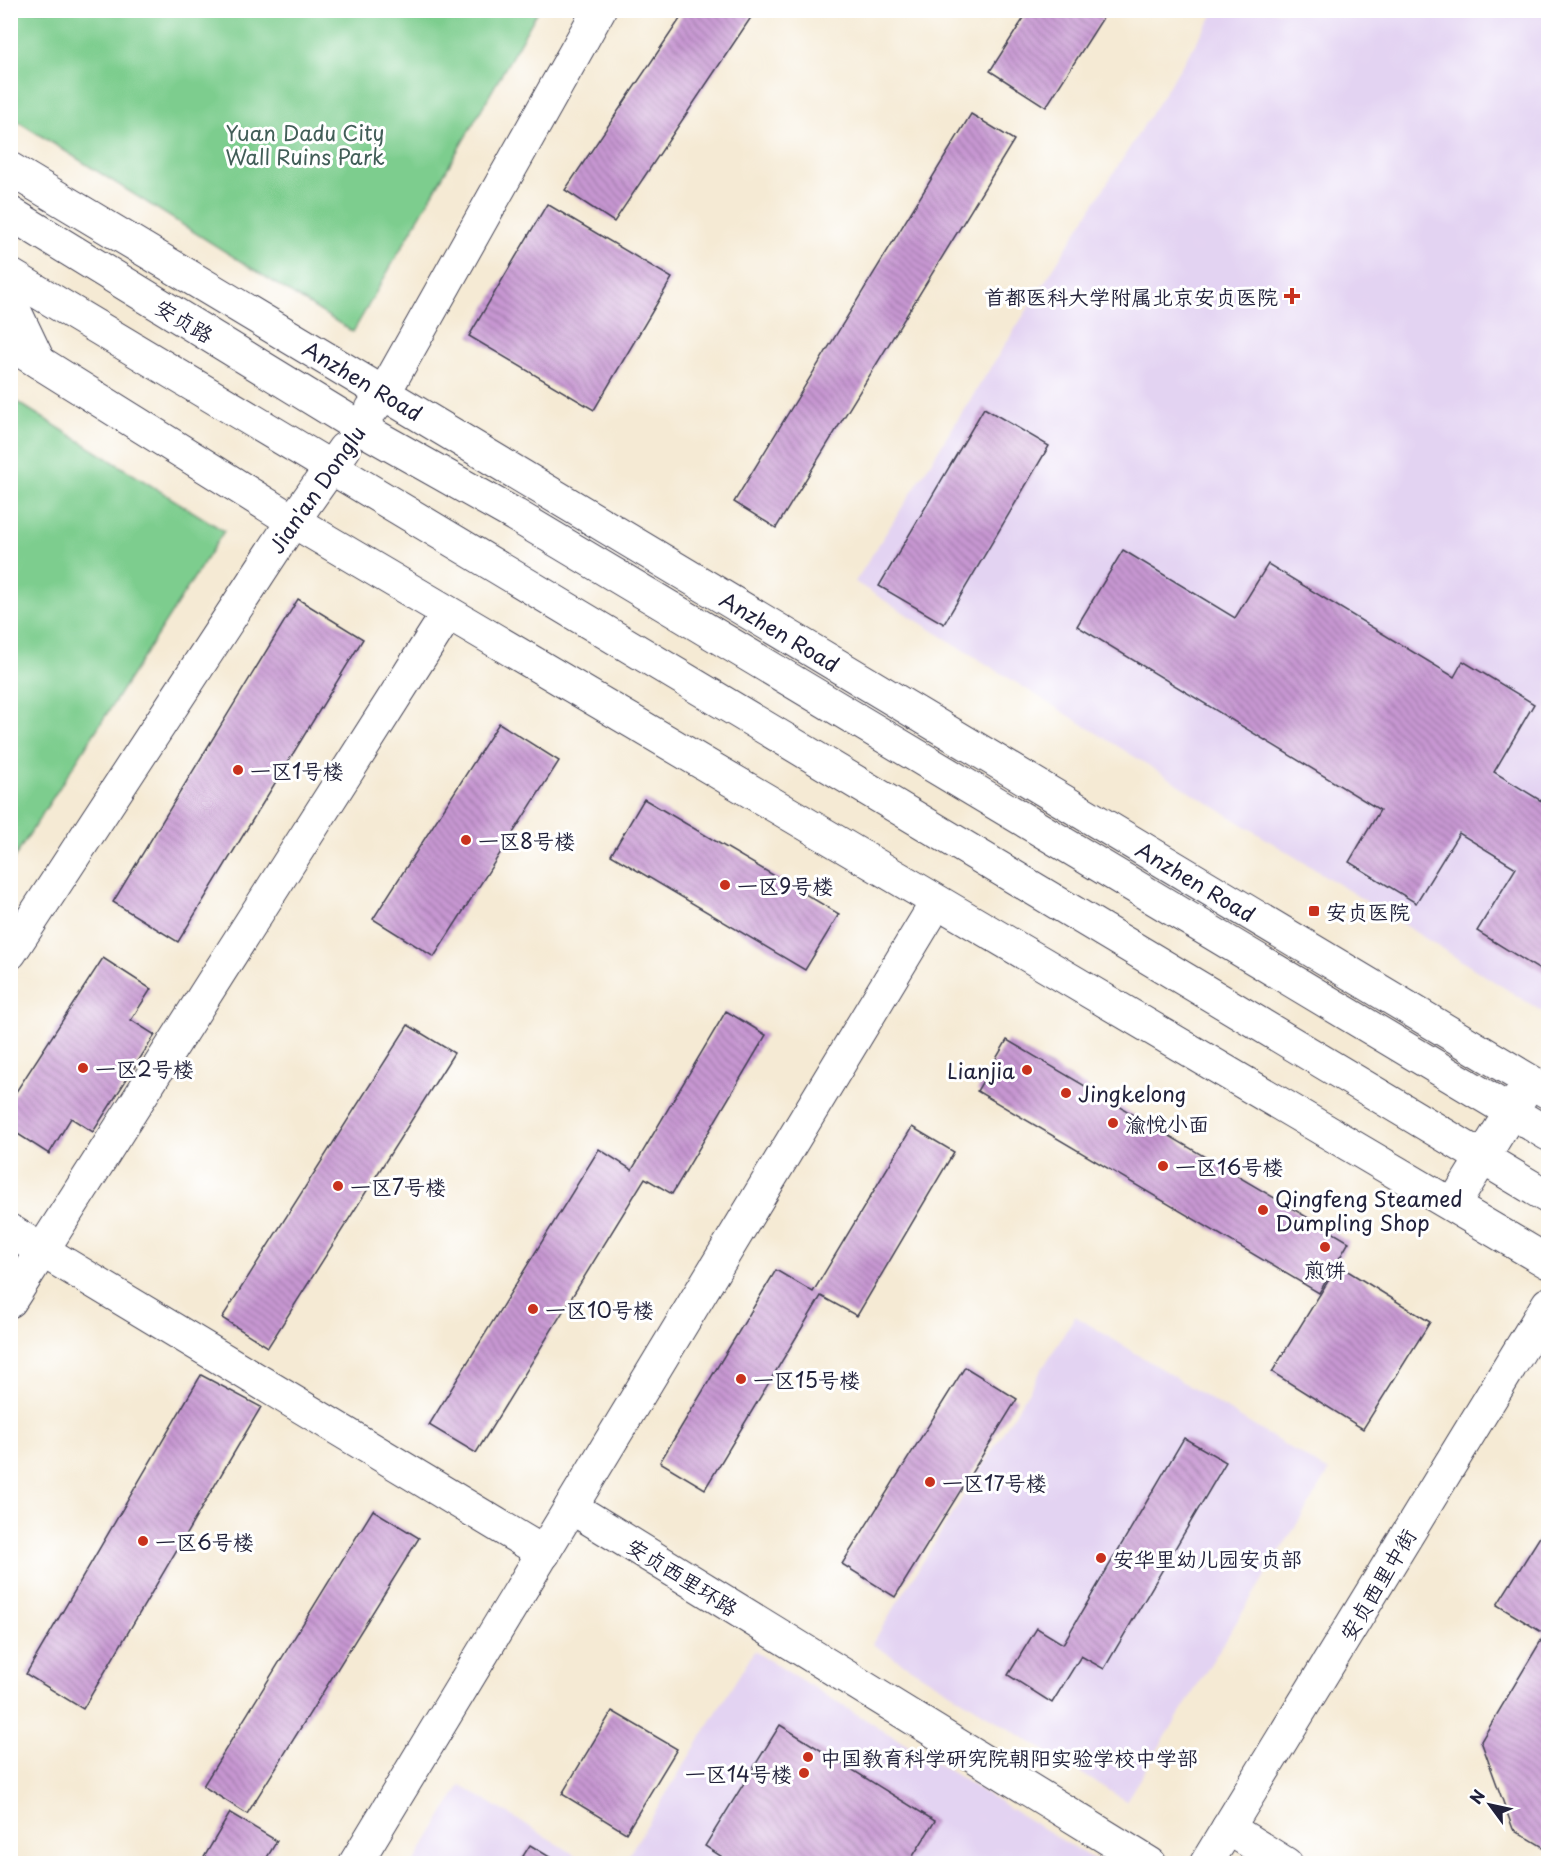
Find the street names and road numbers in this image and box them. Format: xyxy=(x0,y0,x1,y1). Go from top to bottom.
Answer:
street label: 安贞路 xyxy=(150,290,220,350)
street label: Anzhen Road xyxy=(297,332,429,428)
street label: Jian'an Donglu xyxy=(260,418,372,560)
street label: Anzhen Road xyxy=(714,583,846,679)
street label: Anzhen Road xyxy=(1130,833,1262,929)
street label: 安贞西里中街 xyxy=(1331,1522,1423,1646)
street label: 安贞西里环路 xyxy=(621,1529,745,1623)

